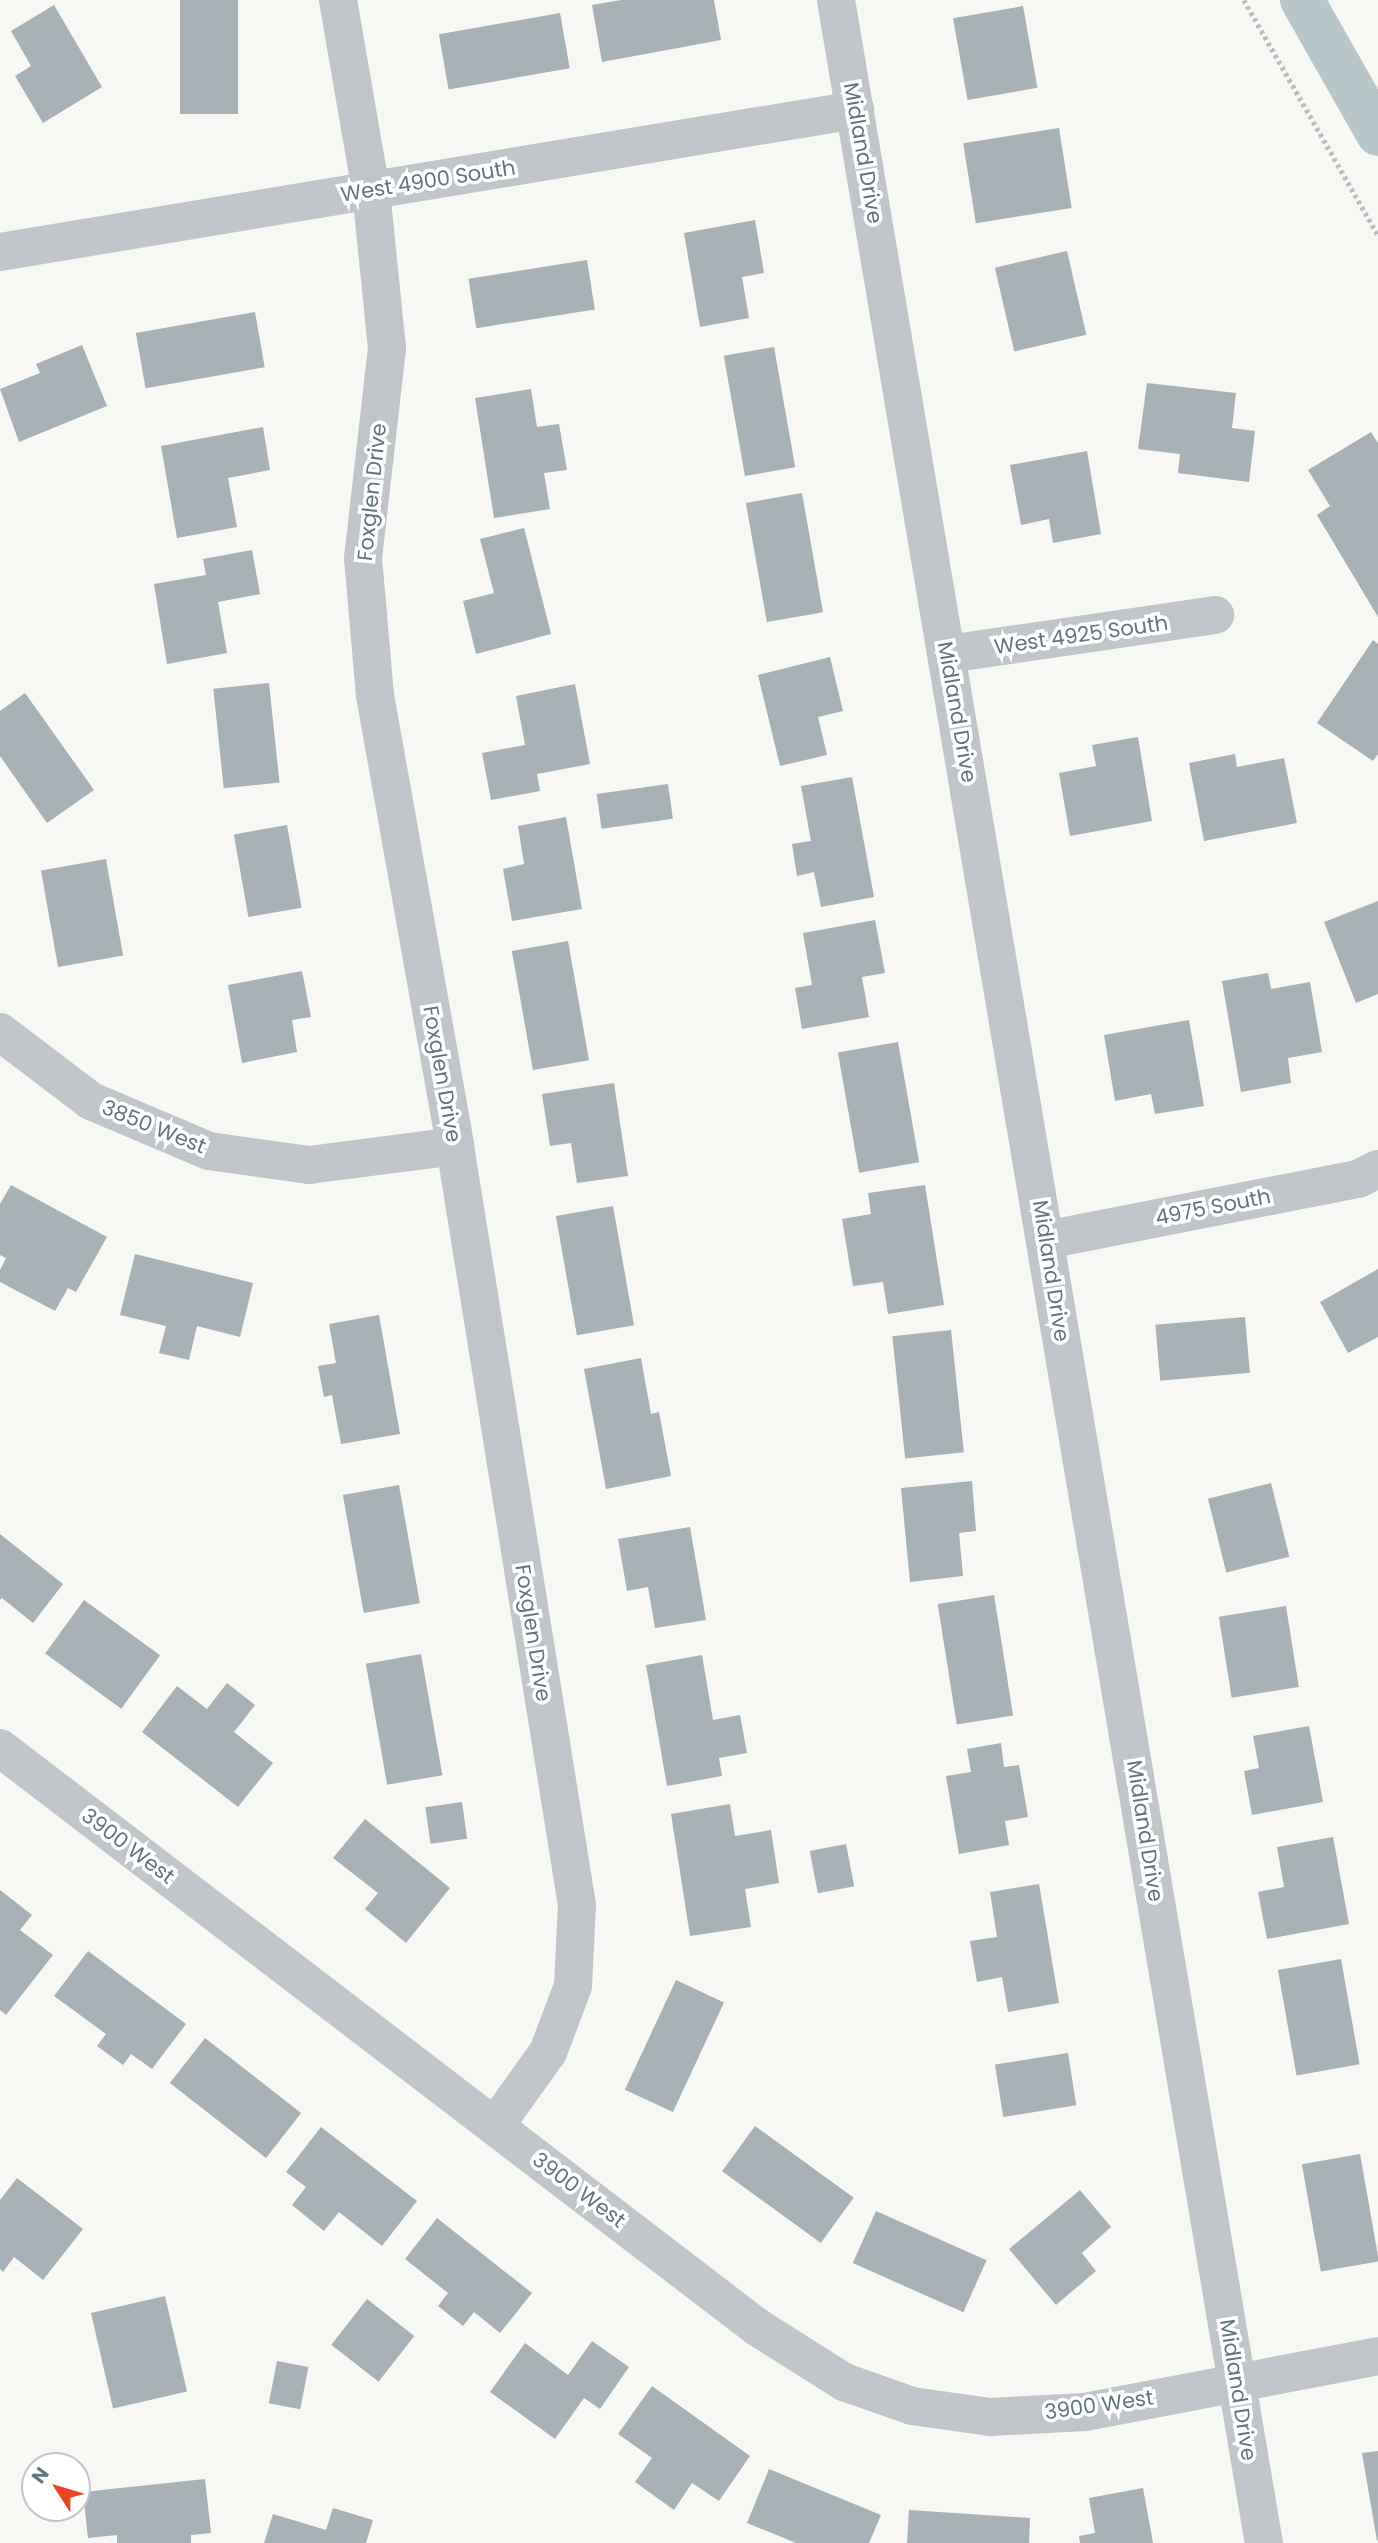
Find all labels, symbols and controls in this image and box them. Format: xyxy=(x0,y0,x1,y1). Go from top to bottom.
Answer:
street label: Midland Drive xyxy=(838,81,888,225)
street label: West 4900 South xyxy=(339,155,517,207)
street label: Foxglen Drive xyxy=(352,422,392,562)
street label: West 4925 South xyxy=(992,610,1170,660)
street label: Midland Drive xyxy=(932,640,982,784)
street label: Foxglen Drive xyxy=(418,1004,466,1144)
street label: 3850 West xyxy=(98,1095,210,1159)
street label: 4975 South xyxy=(1153,1183,1273,1231)
street label: Midland Drive xyxy=(1027,1199,1075,1343)
street label: Foxglen Drive xyxy=(510,1563,556,1703)
street label: Midland Drive xyxy=(1121,1759,1169,1903)
street label: 3900 West xyxy=(77,1803,179,1889)
street label: 3900 West xyxy=(528,2147,630,2233)
street label: Midland Drive xyxy=(1214,2318,1262,2462)
street label: 3900 West xyxy=(1043,2385,1155,2425)
north arrow xyxy=(21,2452,91,2522)
text: N xyxy=(25,2461,56,2489)

